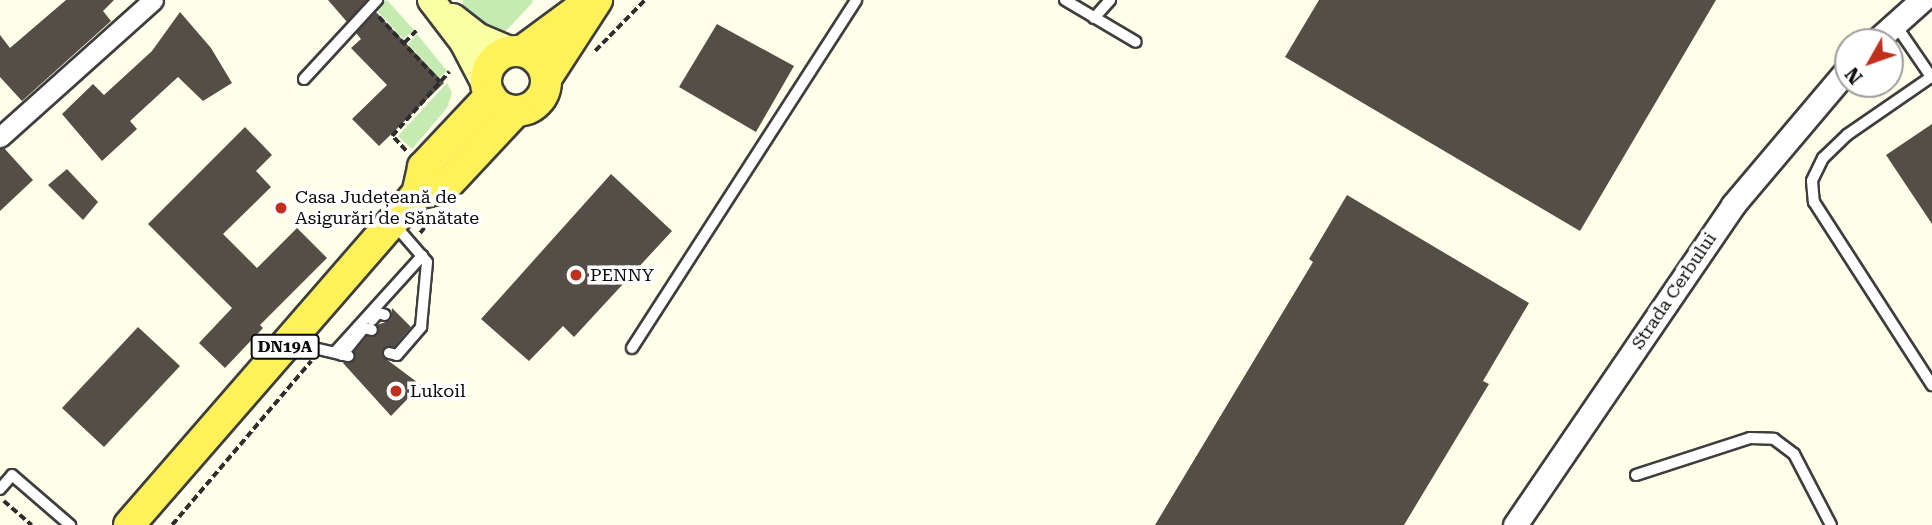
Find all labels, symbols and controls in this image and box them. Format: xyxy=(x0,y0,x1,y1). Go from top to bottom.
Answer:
north arrow xyxy=(1834,28,1904,98)
text: N xyxy=(1841,63,1868,89)
place label: Casa Județeană de Asigurări de Sănătate xyxy=(295,187,479,230)
marker: Casa Județeană de Asigurări de Sănătate xyxy=(273,200,289,216)
street label: Strada Cerbului xyxy=(1627,229,1721,353)
place label: PENNY xyxy=(590,264,654,286)
marker: PENNY xyxy=(568,267,584,283)
road number: DN19A xyxy=(250,334,320,360)
place label: Lukoil xyxy=(410,380,466,402)
marker: Lukoil xyxy=(388,383,404,399)

